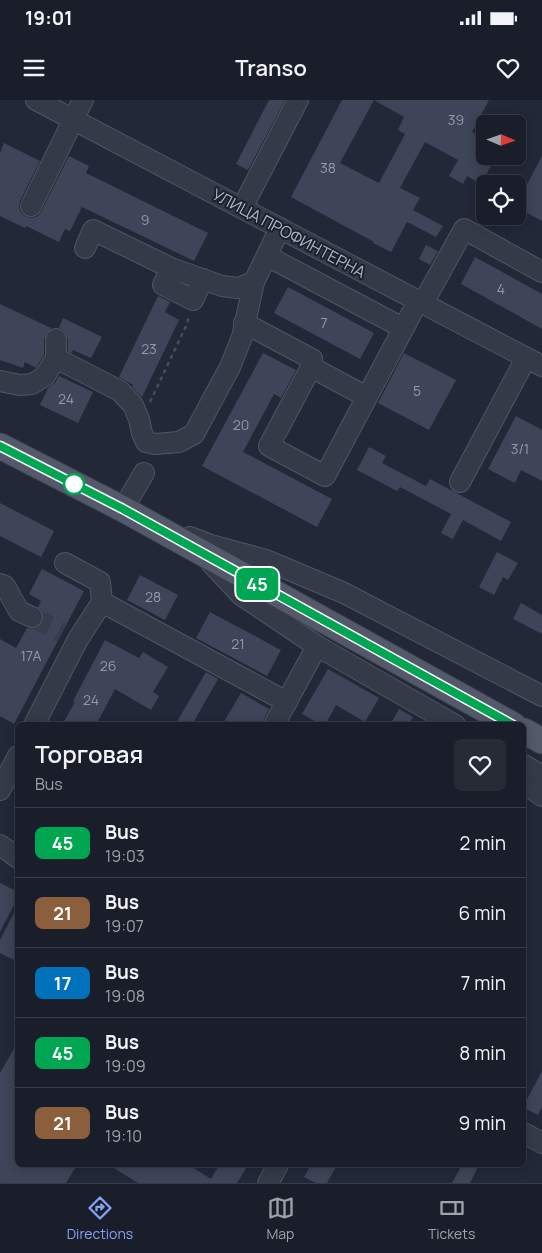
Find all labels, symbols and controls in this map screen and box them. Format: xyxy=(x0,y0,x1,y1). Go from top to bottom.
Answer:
text: 19:01 xyxy=(25,5,72,31)
text: Transo xyxy=(235,53,307,83)
icon: menu xyxy=(20,54,48,82)
icon: heart xyxy=(494,54,522,82)
house number: 39 xyxy=(448,110,464,129)
north arrow xyxy=(476,115,526,165)
map controls xyxy=(476,115,526,225)
house number: 38 xyxy=(320,158,336,177)
button: locate xyxy=(476,175,526,225)
street label: УЛИЦА ПРОФИНТЕРНА xyxy=(208,183,370,283)
house number: 9 xyxy=(141,210,149,229)
house number: 4 xyxy=(497,279,505,298)
house number: 7 xyxy=(320,313,328,332)
house number: 23 xyxy=(141,339,157,358)
house number: 5 xyxy=(413,381,421,400)
house number: 24 xyxy=(58,389,74,408)
house number: 20 xyxy=(233,415,249,434)
house number: 3/1 xyxy=(511,439,529,458)
unlabelled marker xyxy=(63,473,85,495)
line badge: 45 xyxy=(234,568,280,600)
text: 45 xyxy=(246,572,268,596)
house number: 28 xyxy=(145,587,161,606)
house number: 21 xyxy=(231,634,245,653)
house number: 17А xyxy=(21,646,42,665)
house number: 26 xyxy=(100,656,116,675)
house number: 24 xyxy=(83,690,99,709)
text: Торговая xyxy=(35,737,143,770)
button: heart xyxy=(454,739,506,791)
text: Bus xyxy=(35,773,63,795)
text: Bus xyxy=(105,819,139,845)
text: 2 min xyxy=(460,830,506,856)
text: 45 xyxy=(52,831,73,855)
text: 19:03 xyxy=(105,845,145,867)
text: Bus xyxy=(105,889,139,915)
text: 6 min xyxy=(459,900,506,926)
text: 21 xyxy=(53,901,72,925)
text: 19:07 xyxy=(105,915,144,937)
text: Bus xyxy=(105,959,139,985)
text: 7 min xyxy=(461,970,506,996)
text: 17 xyxy=(54,971,71,995)
text: 19:08 xyxy=(105,985,145,1007)
text: Bus xyxy=(105,1029,139,1055)
text: 8 min xyxy=(459,1040,506,1066)
text: 45 xyxy=(52,1041,73,1065)
text: 19:09 xyxy=(105,1055,146,1077)
text: Bus xyxy=(105,1099,139,1125)
text: 9 min xyxy=(459,1110,506,1136)
text: 21 xyxy=(53,1111,72,1135)
text: 19:10 xyxy=(105,1125,142,1147)
tab: Directions xyxy=(67,1194,133,1243)
tab: Map xyxy=(267,1194,295,1243)
tab: Tickets xyxy=(428,1194,475,1243)

